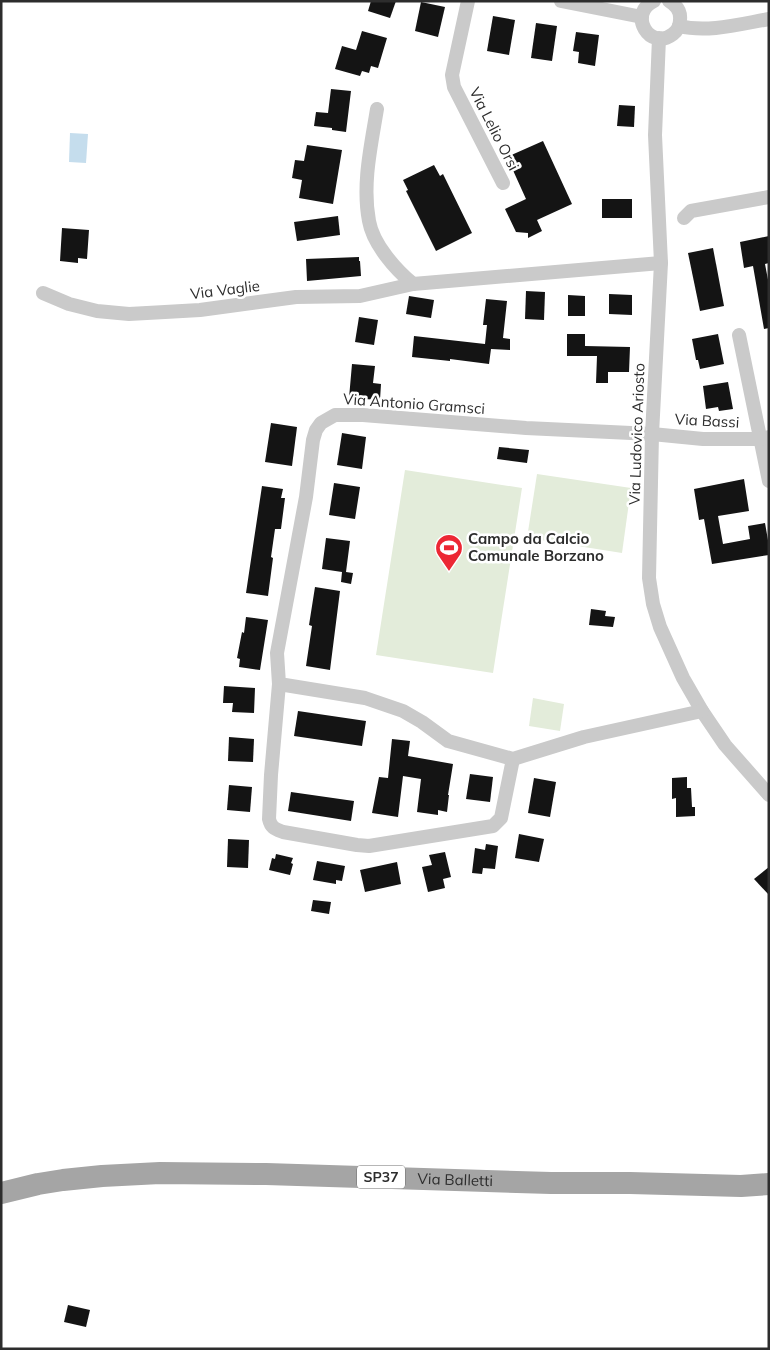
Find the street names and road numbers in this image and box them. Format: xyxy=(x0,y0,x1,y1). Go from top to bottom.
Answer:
street label: Via Lelio Orsi xyxy=(465,84,524,174)
street label: Via Vaglie xyxy=(189,276,261,303)
street label: Via Ludovico Ariosto xyxy=(625,363,648,505)
street label: Via Antonio Gramsci xyxy=(342,389,486,418)
street label: Via Bassi xyxy=(674,409,740,432)
road number: SP37 xyxy=(357,1166,405,1188)
street label: Via Balletti xyxy=(417,1169,493,1190)

